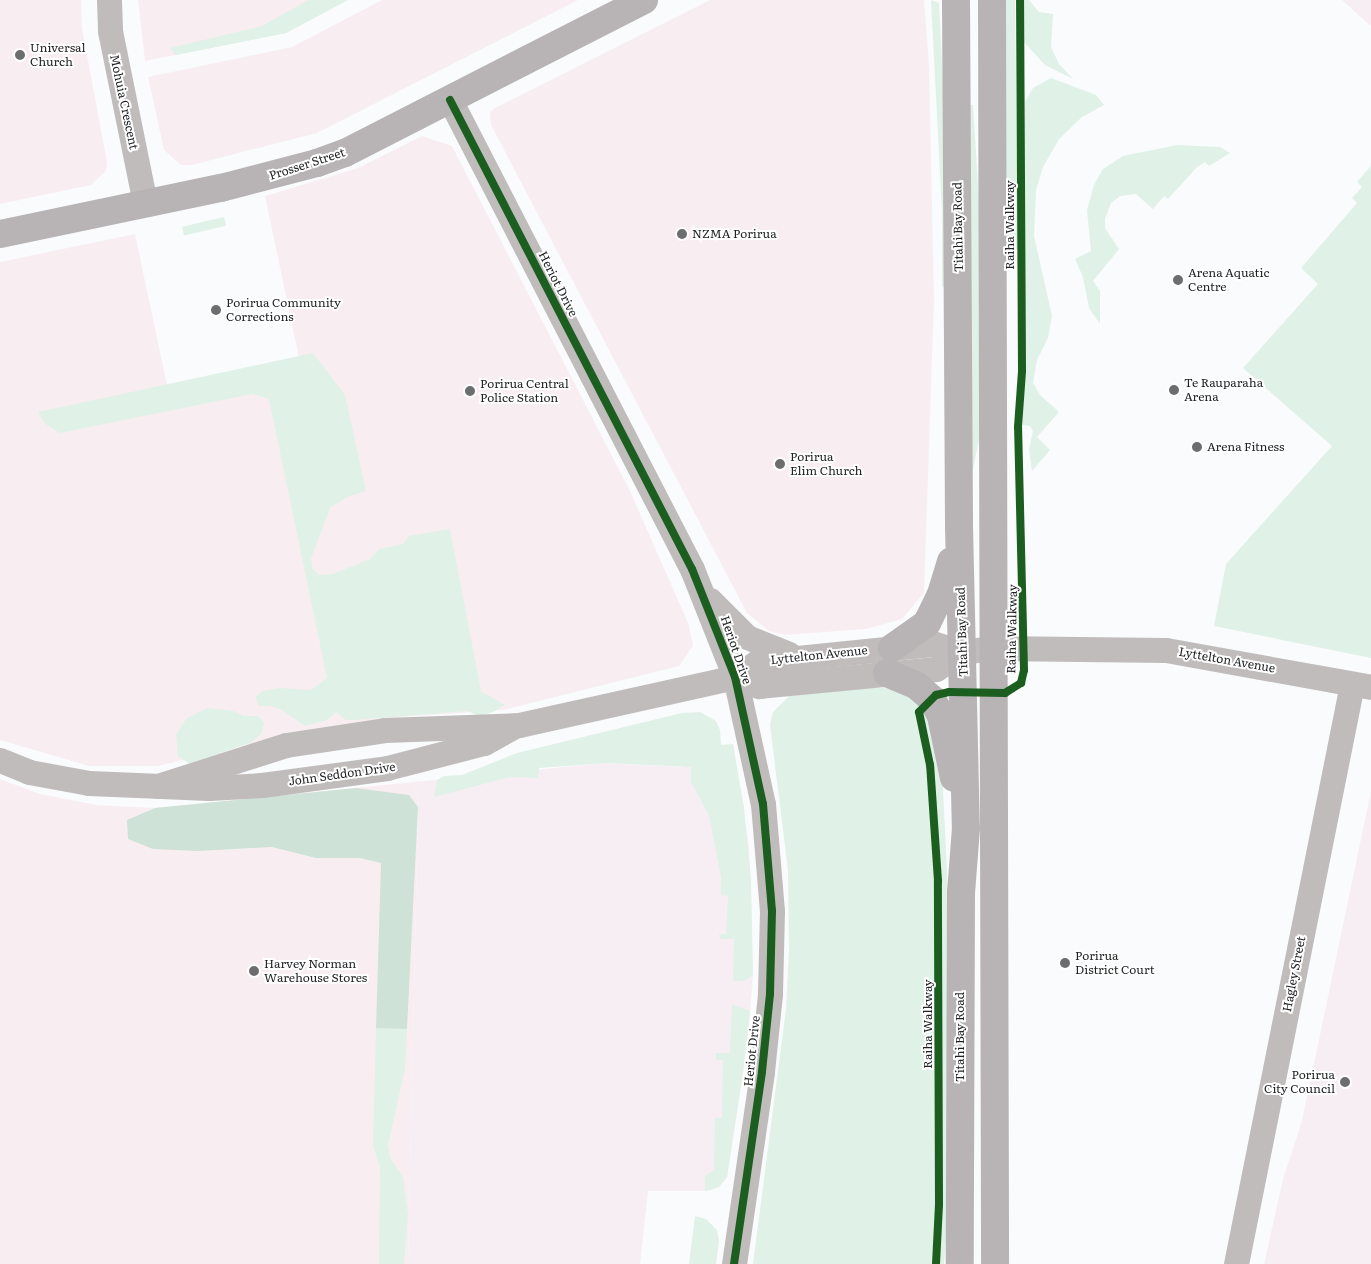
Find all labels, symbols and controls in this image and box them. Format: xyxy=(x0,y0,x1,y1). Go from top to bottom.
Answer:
place label: Universal Church xyxy=(30,41,86,69)
marker: Universal Church xyxy=(14,49,26,61)
street label: Mohuia Crescent xyxy=(107,53,141,151)
street label: Prosser Street xyxy=(267,145,347,183)
street label: Raiha Walkway xyxy=(1003,180,1017,270)
street label: Titahi Bay Road xyxy=(950,182,966,272)
place label: NZMA Porirua xyxy=(692,227,777,241)
marker: NZMA Porirua xyxy=(676,228,688,240)
street label: Heriot Drive xyxy=(535,249,581,319)
place label: Arena Aquatic Centre xyxy=(1188,266,1269,294)
marker: Arena Aquatic Centre xyxy=(1172,274,1184,286)
place label: Porirua Community Corrections xyxy=(226,296,341,324)
marker: Porirua Community Corrections xyxy=(210,304,222,316)
place label: Te Rauparaha Arena xyxy=(1184,376,1263,404)
place label: Porirua Central Police Station xyxy=(480,377,569,405)
marker: Te Rauparaha Arena xyxy=(1168,384,1180,396)
marker: Porirua Central Police Station xyxy=(464,385,476,397)
place label: Arena Fitness xyxy=(1207,440,1284,454)
marker: Arena Fitness xyxy=(1191,441,1203,453)
place label: Porirua Elim Church xyxy=(790,450,863,478)
marker: Porirua Elim Church xyxy=(774,458,786,470)
street label: Raiha Walkway xyxy=(1004,584,1020,674)
street label: Titahi Bay Road xyxy=(953,587,971,677)
street label: Heriot Drive xyxy=(718,614,754,686)
street label: Lyttelton Avenue xyxy=(770,643,868,667)
street label: Lyttelton Avenue xyxy=(1178,644,1276,676)
street label: John Seddon Drive xyxy=(288,759,396,789)
street label: Hagley Street xyxy=(1280,935,1308,1013)
place label: Porirua District Court xyxy=(1075,949,1154,977)
place label: Harvey Norman Warehouse Stores xyxy=(264,957,367,985)
marker: Porirua District Court xyxy=(1059,957,1071,969)
marker: Harvey Norman Warehouse Stores xyxy=(248,965,260,977)
street label: Raiha Walkway xyxy=(921,979,935,1069)
street label: Titahi Bay Road xyxy=(953,992,967,1082)
street label: Heriot Drive xyxy=(741,1015,763,1087)
place label: Porirua City Council xyxy=(1264,1068,1335,1096)
marker: Porirua City Council xyxy=(1339,1076,1351,1088)

